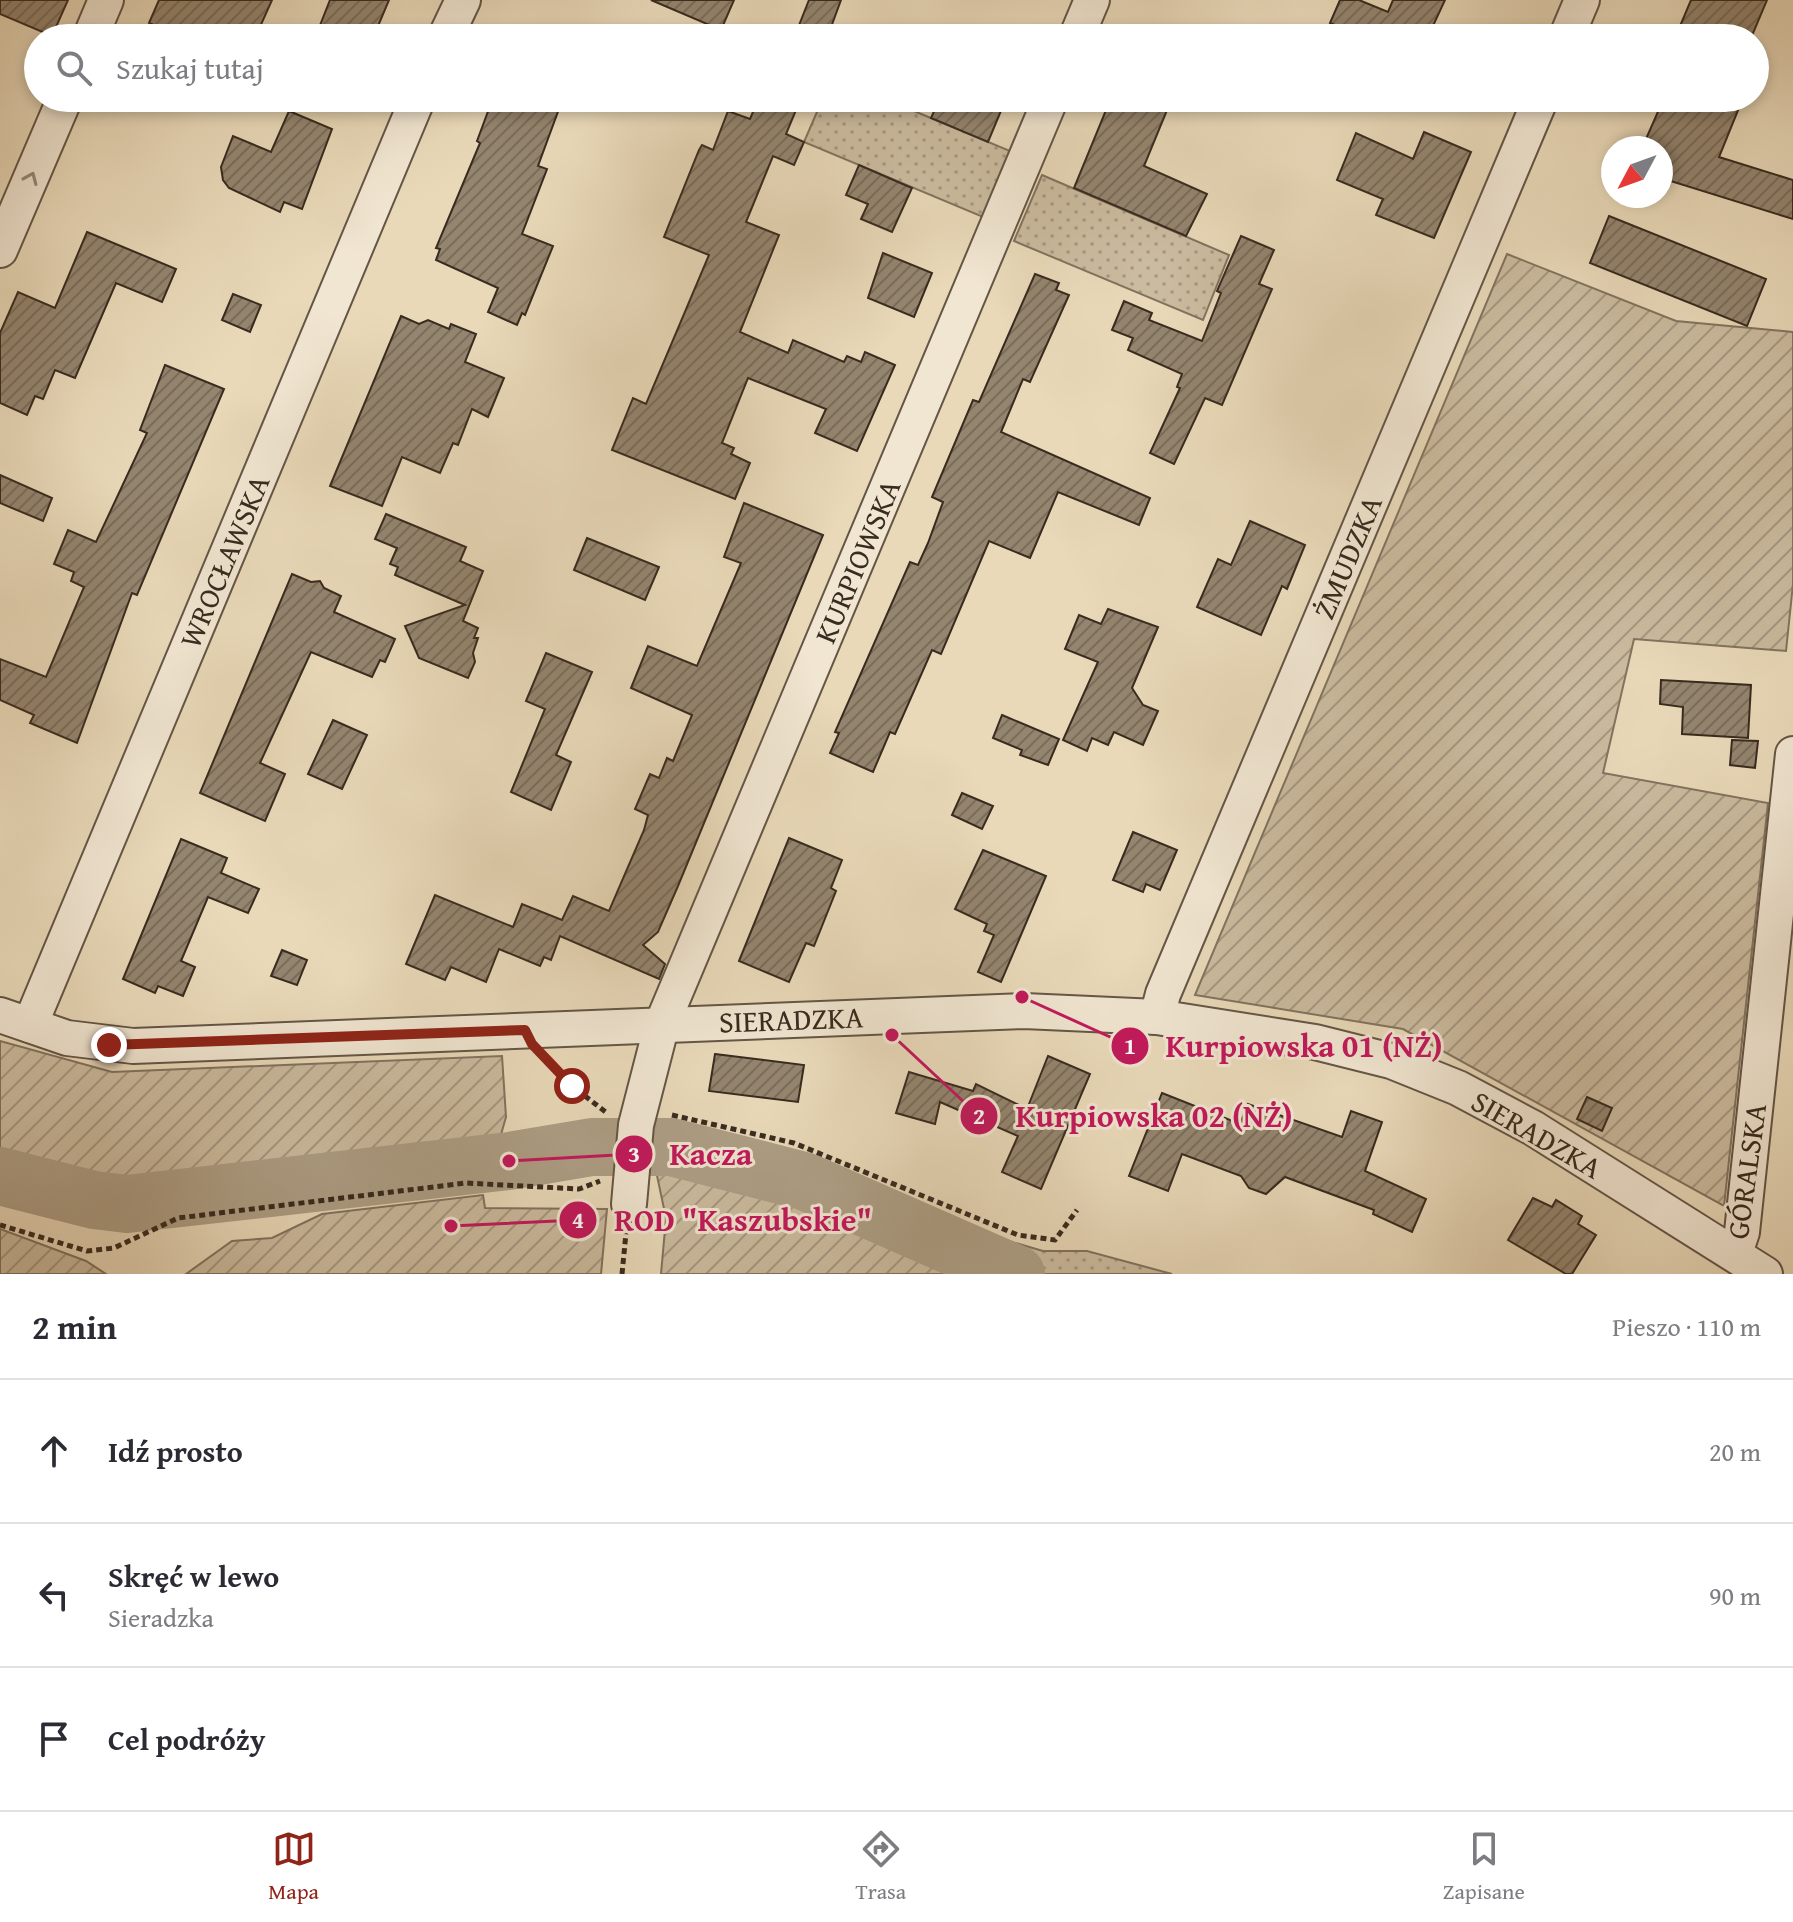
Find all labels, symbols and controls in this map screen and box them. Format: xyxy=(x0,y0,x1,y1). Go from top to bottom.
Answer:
search box xyxy=(24,24,1769,112)
icon: search xyxy=(52,46,96,90)
text: Szukaj tutaj xyxy=(116,46,264,90)
north arrow xyxy=(1601,136,1673,208)
one-way arrow xyxy=(21,172,37,186)
street label: WROCŁAWSKA xyxy=(168,468,280,654)
street label: KURPIOWSKA xyxy=(803,472,911,650)
street label: ŻMUDZKA xyxy=(1301,488,1393,626)
street label: SIERADZKA xyxy=(718,994,864,1044)
callout: Kurpiowska 01 (NŻ) xyxy=(1110,1018,1459,1074)
text: Kurpiowska 01 (NŻ) xyxy=(1165,1022,1443,1069)
route end xyxy=(91,1027,127,1063)
text: 1 xyxy=(1124,1028,1136,1063)
route start xyxy=(554,1068,590,1104)
street label: SIERADZKA xyxy=(1463,1079,1611,1189)
callout: Kurpiowska 02 (NŻ) xyxy=(959,1088,1308,1144)
text: Kurpiowska 02 (NŻ) xyxy=(1015,1092,1293,1139)
text: 2 xyxy=(973,1098,985,1133)
street label: GÓRALSKA xyxy=(1715,1100,1777,1242)
callout: Kacza xyxy=(614,1126,769,1182)
text: Kacza xyxy=(669,1130,753,1177)
text: 3 xyxy=(628,1136,640,1171)
callout: ROD "Kaszubskie" xyxy=(558,1192,888,1248)
text: ROD "Kaszubskie" xyxy=(614,1196,872,1243)
text: 4 xyxy=(572,1202,584,1237)
text: 2 min xyxy=(32,1302,117,1351)
text: Pieszo · 110 m xyxy=(1612,1307,1761,1346)
icon: ahead xyxy=(32,1429,76,1473)
text: Idź prosto xyxy=(108,1429,243,1473)
text: 20 m xyxy=(1709,1432,1761,1471)
text: Skręć w lewo xyxy=(108,1554,279,1598)
icon: left xyxy=(32,1573,76,1617)
text: 90 m xyxy=(1709,1576,1761,1615)
text: Sieradzka xyxy=(108,1598,214,1637)
icon: arrive xyxy=(32,1717,76,1761)
text: Cel podróży xyxy=(108,1717,265,1761)
tab: Mapa xyxy=(268,1827,319,1907)
tab: Trasa xyxy=(856,1827,906,1907)
tab: Zapisane xyxy=(1443,1827,1525,1907)

